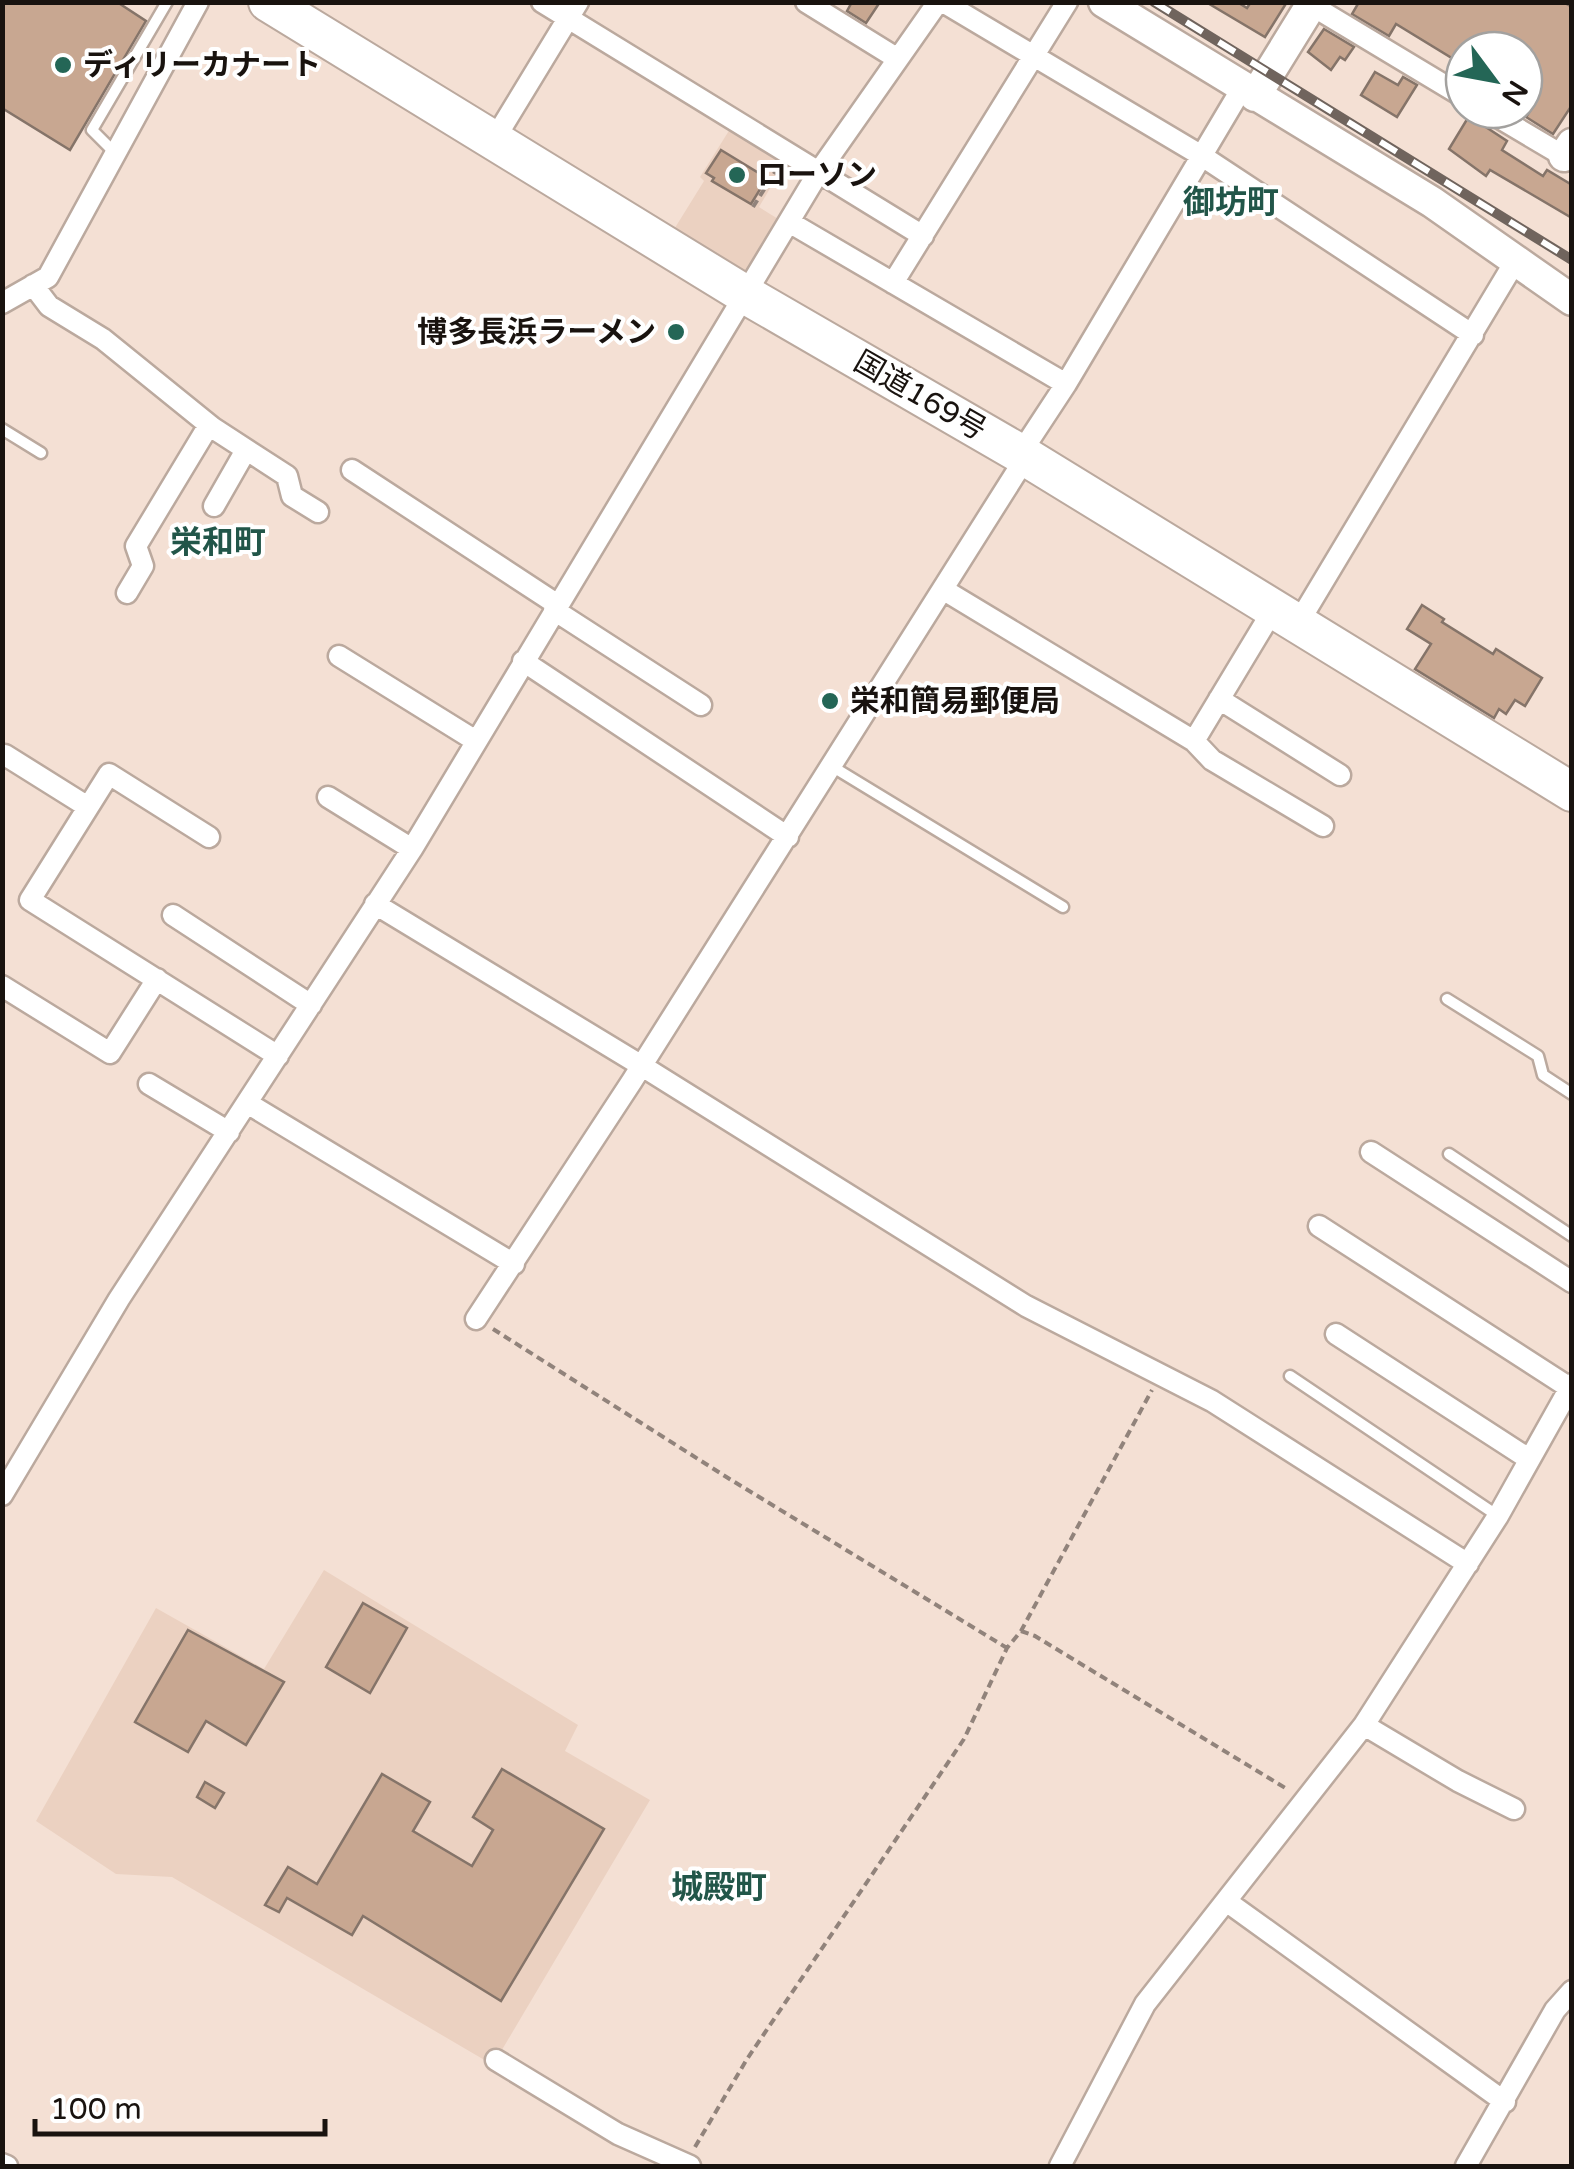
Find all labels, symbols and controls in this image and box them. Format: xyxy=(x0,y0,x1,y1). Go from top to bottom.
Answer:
north arrow xyxy=(1444,30,1544,130)
place label: ディリーカナート xyxy=(83,47,321,84)
marker: ディリーカナート xyxy=(52,54,74,76)
text: N xyxy=(1494,74,1535,111)
place label: ローソン xyxy=(757,157,877,194)
marker: ローソン xyxy=(726,164,748,186)
district label: 御坊町 xyxy=(1183,184,1279,222)
place label: 博多長浜ラーメン xyxy=(417,314,656,351)
marker: 博多長浜ラーメン xyxy=(665,321,687,343)
street label: 国道169号 xyxy=(847,343,993,449)
district label: 栄和町 xyxy=(170,524,266,562)
place label: 栄和簡易郵便局 xyxy=(850,683,1060,720)
marker: 栄和簡易郵便局 xyxy=(819,690,841,712)
district label: 城殿町 xyxy=(671,1869,767,1907)
scale bar xyxy=(35,2074,325,2136)
text: 100 m xyxy=(50,2091,142,2128)

